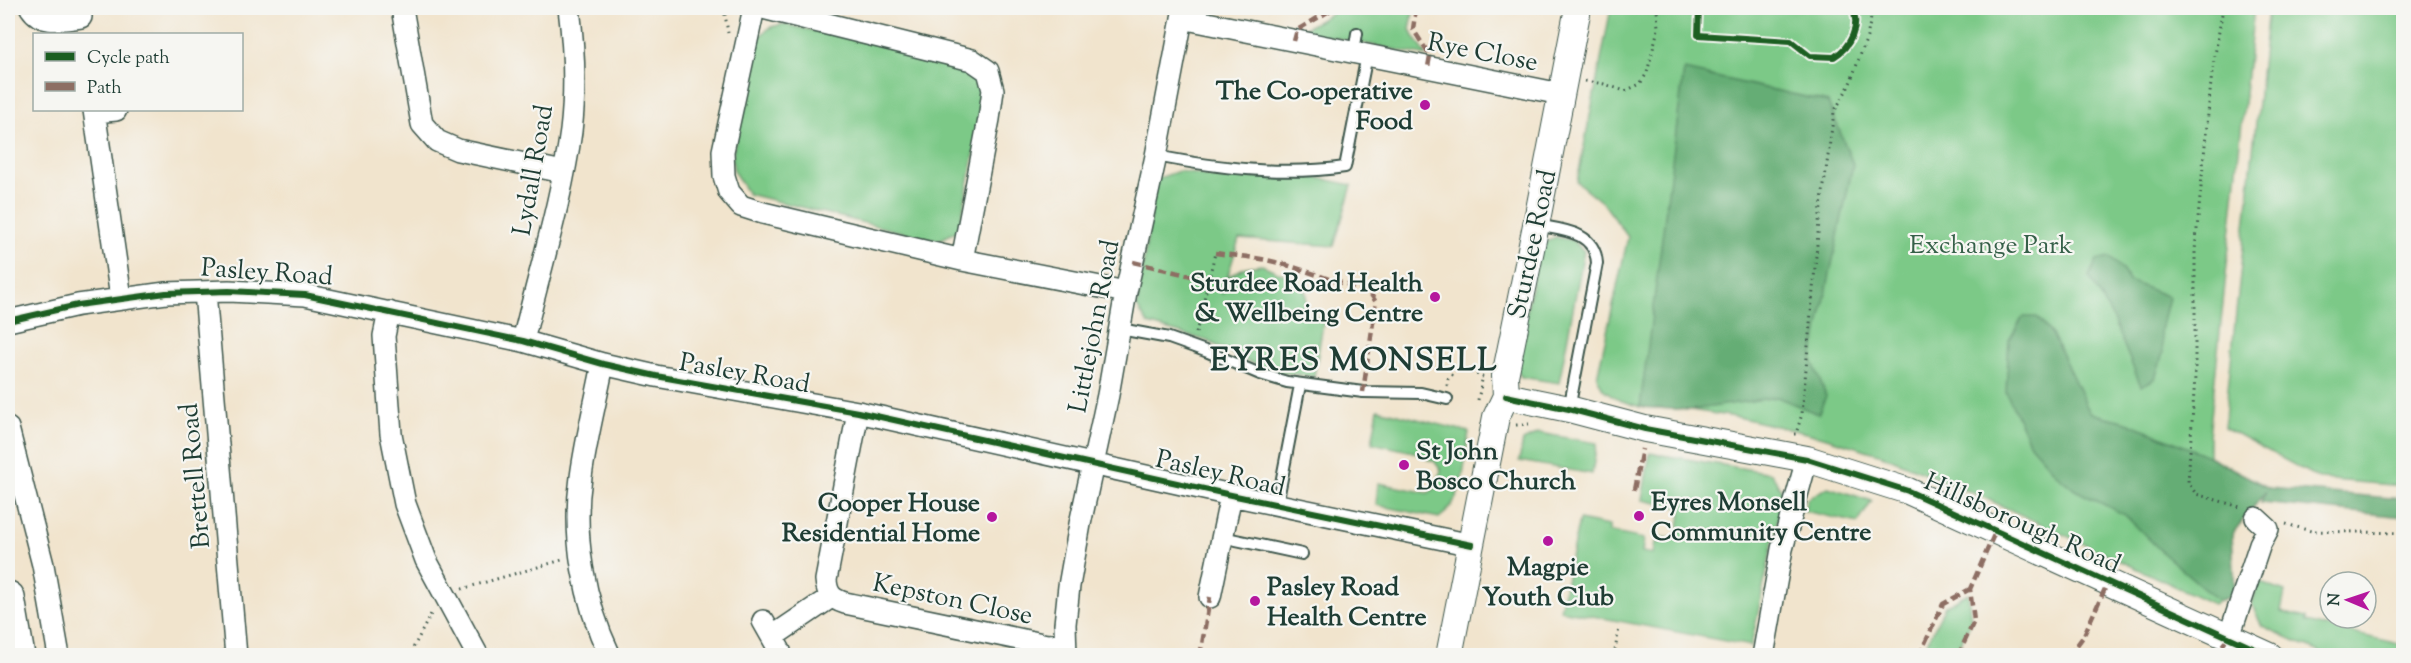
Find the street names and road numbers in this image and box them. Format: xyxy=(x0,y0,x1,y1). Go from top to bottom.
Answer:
street label: Rye Close xyxy=(1424,25,1541,82)
street label: Lydall Road xyxy=(505,102,564,239)
street label: Sturdee Road xyxy=(1500,166,1567,323)
street label: Littlejohn Road xyxy=(1061,236,1130,416)
street label: Pasley Road xyxy=(200,250,334,297)
street label: Pasley Road xyxy=(676,345,813,404)
street label: Brettell Road xyxy=(172,401,221,550)
street label: Pasley Road xyxy=(1152,442,1289,507)
street label: Hillsborough Road xyxy=(1918,464,2127,584)
street label: Kepston Close xyxy=(869,565,1036,635)

